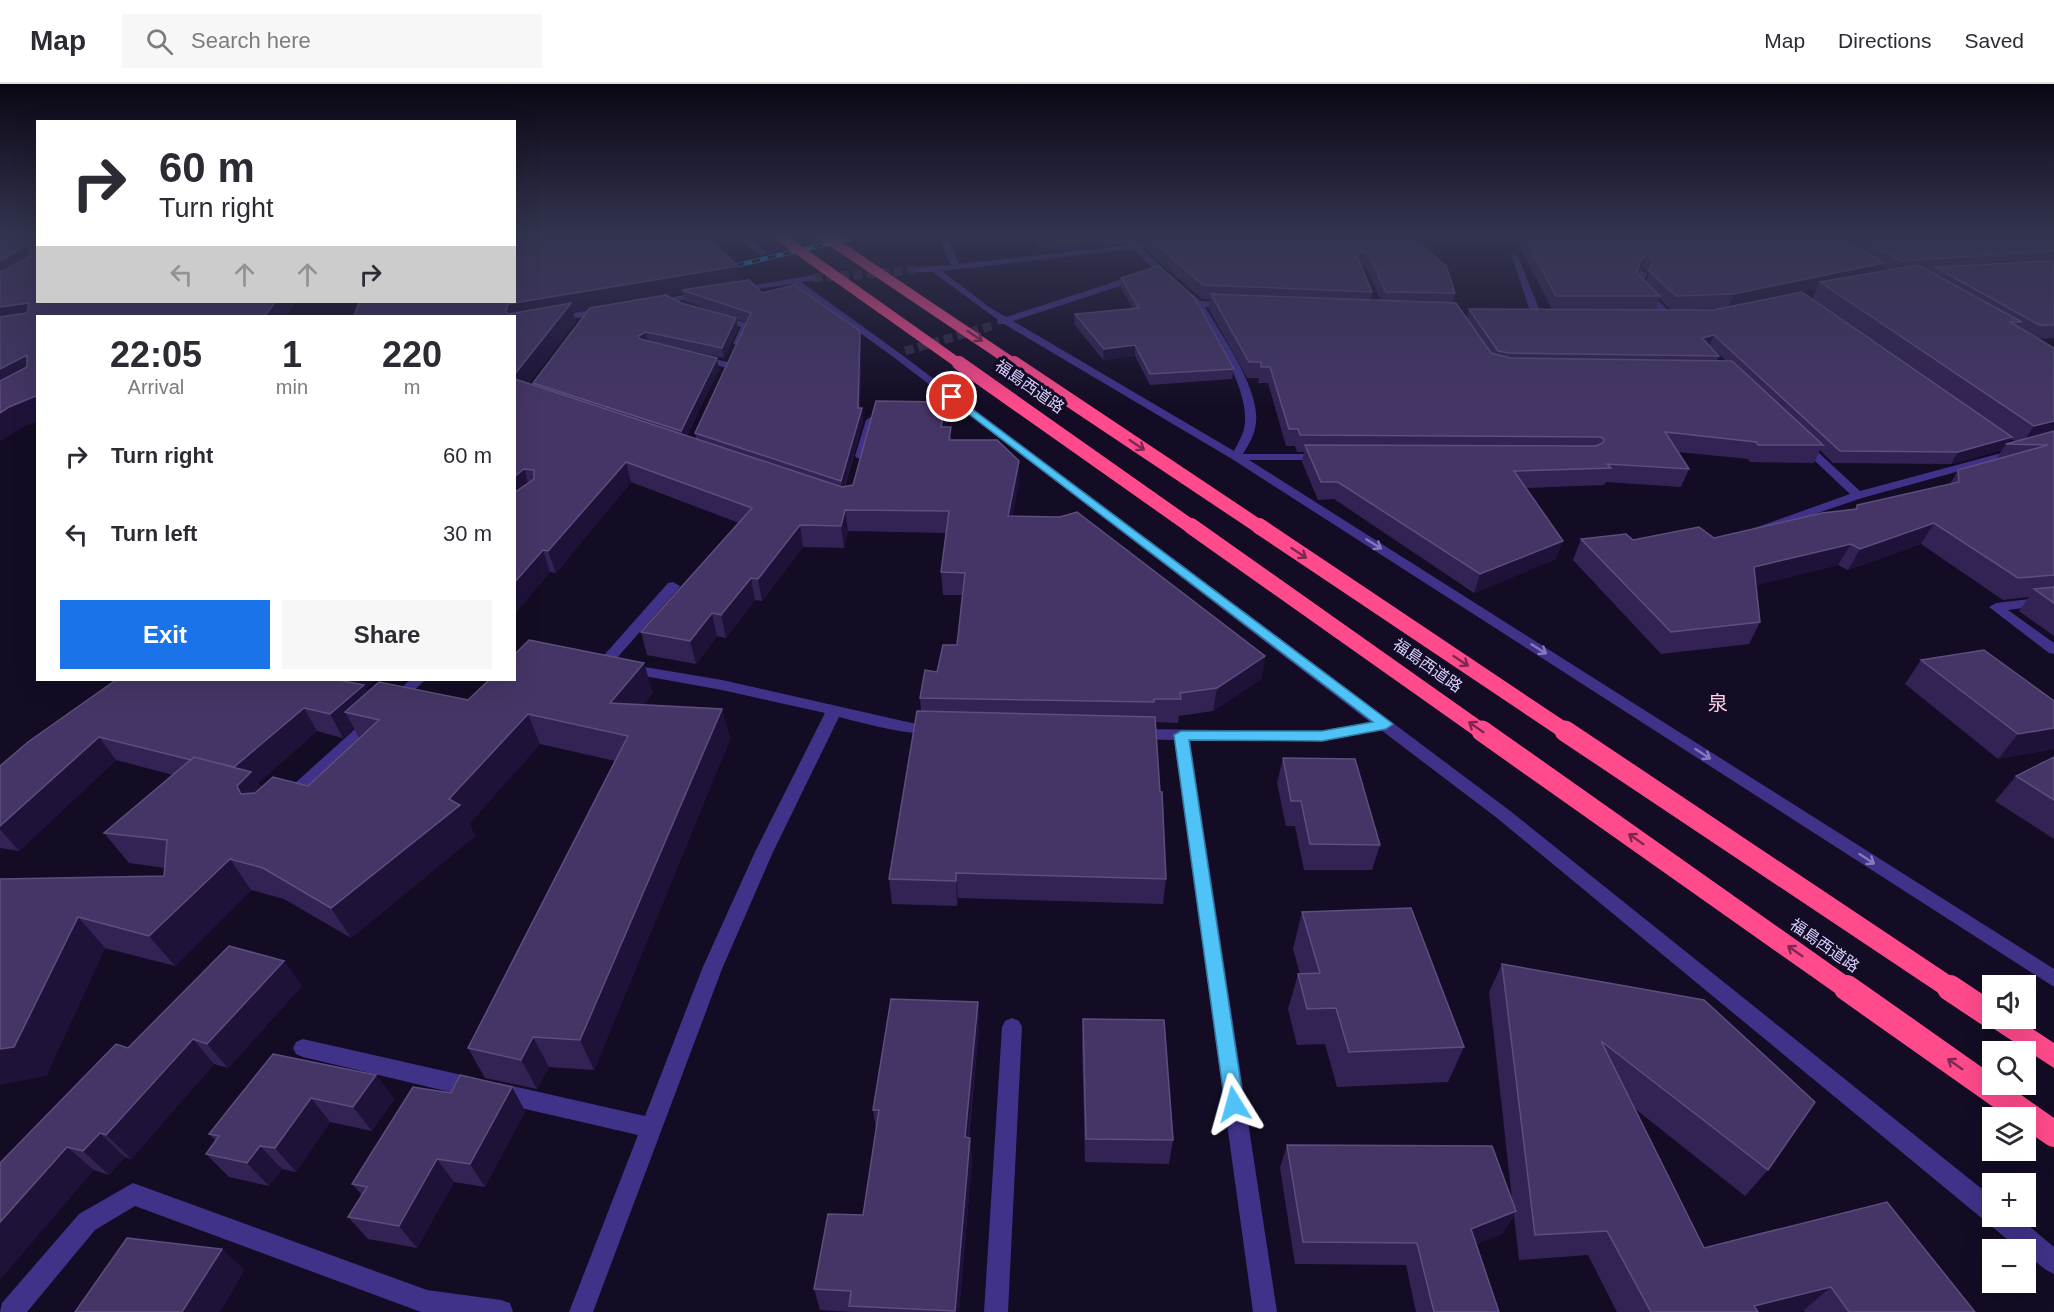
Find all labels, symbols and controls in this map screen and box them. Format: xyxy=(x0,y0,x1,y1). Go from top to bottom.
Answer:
search box xyxy=(122,14,542,68)
text: Map xyxy=(30,25,86,56)
icon: search xyxy=(143,25,176,58)
text: Search here xyxy=(191,28,311,53)
text: Map xyxy=(1764,29,1805,52)
text: Directions xyxy=(1838,29,1931,52)
text: Saved xyxy=(1964,29,2024,52)
icon: right xyxy=(60,144,138,222)
text: 60 m xyxy=(159,144,255,191)
text: Turn right xyxy=(159,193,274,223)
icon: left xyxy=(165,258,198,291)
icon: ahead xyxy=(228,258,261,291)
icon: ahead xyxy=(291,258,324,291)
icon: right xyxy=(354,258,387,291)
one-way arrow xyxy=(966,330,982,342)
text: 22:05 xyxy=(110,334,202,375)
text: 1 xyxy=(282,334,302,375)
text: 220 xyxy=(382,334,442,375)
street label: 福島西道路 xyxy=(992,356,1067,416)
pin xyxy=(926,371,977,422)
text: Arrival xyxy=(128,376,184,398)
text: min xyxy=(276,376,308,398)
text: m xyxy=(404,376,420,398)
icon: arrive xyxy=(935,380,968,413)
one-way arrow xyxy=(1128,438,1145,451)
icon: right xyxy=(60,440,93,473)
text: Turn right xyxy=(111,443,213,468)
text: 60 m xyxy=(443,443,492,468)
icon: left xyxy=(60,518,93,551)
text: Turn left xyxy=(111,521,197,546)
text: 30 m xyxy=(443,521,492,546)
one-way arrow xyxy=(1365,539,1382,551)
one-way arrow xyxy=(1290,547,1307,559)
button: Exit xyxy=(60,600,270,669)
button: Share xyxy=(282,600,492,669)
street label: 福島西道路 xyxy=(1390,635,1465,695)
one-way arrow xyxy=(1530,642,1547,655)
one-way arrow xyxy=(1452,655,1469,667)
district label: 泉 xyxy=(1708,692,1728,714)
one-way arrow xyxy=(1469,721,1485,733)
one-way arrow xyxy=(1694,748,1711,760)
one-way arrow xyxy=(1628,833,1644,845)
one-way arrow xyxy=(1858,853,1875,865)
street label: 福島西道路 xyxy=(1787,915,1862,975)
one-way arrow xyxy=(1788,945,1804,957)
map controls xyxy=(1982,975,2036,1293)
button: sound xyxy=(1982,975,2036,1029)
button: search xyxy=(1982,1041,2036,1095)
one-way arrow xyxy=(1947,1058,1963,1070)
position arrow xyxy=(1202,1072,1266,1136)
button: layers xyxy=(1982,1107,2036,1161)
button: + xyxy=(1982,1173,2036,1227)
button: − xyxy=(1982,1239,2036,1293)

